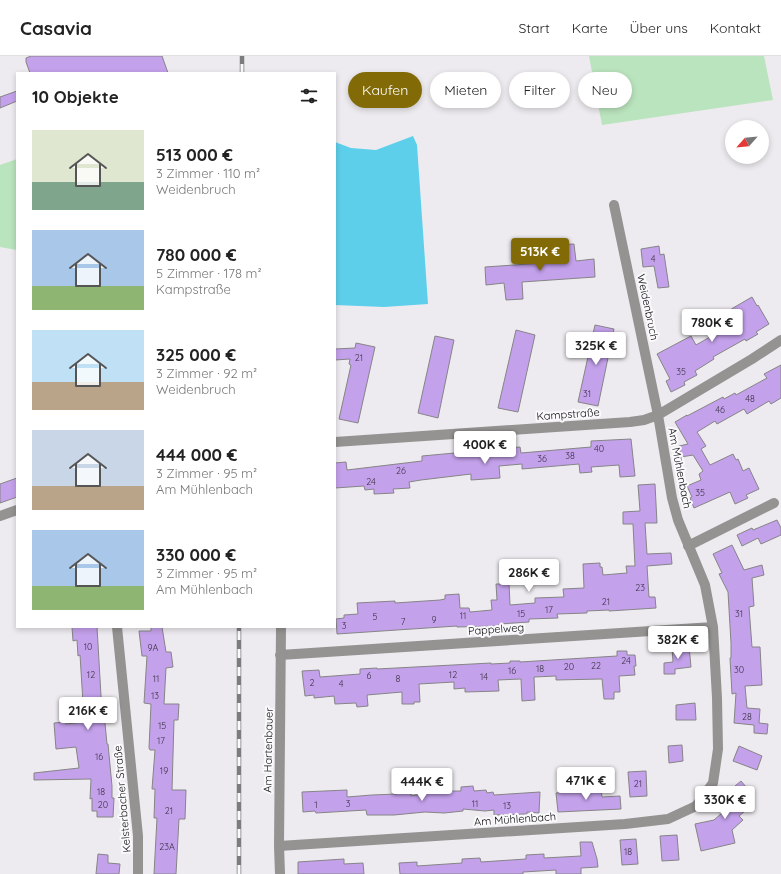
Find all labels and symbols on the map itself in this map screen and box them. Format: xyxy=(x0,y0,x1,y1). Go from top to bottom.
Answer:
north arrow xyxy=(725,120,769,164)
pin: 513K € xyxy=(507,238,573,272)
house number: 4 xyxy=(651,253,656,264)
street label: Weidenbruch xyxy=(634,273,662,341)
pin: 780K € xyxy=(679,309,745,343)
pin: 325K € xyxy=(563,332,629,366)
house number: 21 xyxy=(355,352,363,363)
house number: 35 xyxy=(676,366,686,377)
house number: 31 xyxy=(583,388,591,399)
house number: 48 xyxy=(745,393,755,404)
house number: 46 xyxy=(715,404,725,415)
street label: Kampstraße xyxy=(536,405,600,423)
street label: Am Mühlenbach xyxy=(665,426,695,510)
pin: 400K € xyxy=(452,431,518,465)
house number: 40 xyxy=(594,443,604,454)
house number: 38 xyxy=(565,450,575,461)
house number: 36 xyxy=(537,453,547,464)
house number: 26 xyxy=(396,465,406,476)
house number: 24 xyxy=(366,476,376,487)
house number: 35 xyxy=(695,487,705,498)
pin: 286K € xyxy=(496,559,562,593)
house number: 23 xyxy=(635,582,645,593)
house number: 21 xyxy=(602,596,610,607)
house number: 17 xyxy=(545,604,553,615)
house number: 15 xyxy=(517,608,525,619)
house number: 31 xyxy=(735,608,743,619)
house number: 11 xyxy=(460,610,466,621)
house number: 5 xyxy=(373,611,378,622)
house number: 9 xyxy=(431,614,437,625)
house number: 7 xyxy=(401,616,406,627)
house number: 3 xyxy=(342,620,347,631)
street label: Pappelweg xyxy=(467,620,525,638)
pin: 382K € xyxy=(645,626,711,660)
house number: 10 xyxy=(84,641,92,652)
house number: 9A xyxy=(148,642,159,653)
house number: 24 xyxy=(621,655,631,666)
house number: 22 xyxy=(591,660,601,671)
house number: 20 xyxy=(564,661,574,672)
house number: 18 xyxy=(536,663,544,674)
house number: 30 xyxy=(734,664,744,675)
house number: 16 xyxy=(508,665,516,676)
house number: 12 xyxy=(87,669,95,680)
house number: 12 xyxy=(449,669,457,680)
house number: 6 xyxy=(367,670,372,681)
house number: 14 xyxy=(480,671,488,682)
house number: 11 xyxy=(153,673,159,684)
house number: 8 xyxy=(396,673,401,684)
house number: 2 xyxy=(310,677,315,688)
house number: 4 xyxy=(339,678,344,689)
house number: 13 xyxy=(151,690,159,701)
pin: 216K € xyxy=(55,697,121,731)
street label: Am Hartenbauer xyxy=(260,707,276,793)
house number: 28 xyxy=(742,711,752,722)
house number: 15 xyxy=(158,720,166,731)
house number: 17 xyxy=(157,735,165,746)
street label: Kelsterbacher Straße xyxy=(110,745,134,853)
house number: 16 xyxy=(95,751,103,762)
house number: 19 xyxy=(160,765,168,776)
pin: 471K € xyxy=(553,767,619,801)
pin: 444K € xyxy=(389,768,455,802)
house number: 21 xyxy=(634,778,642,789)
house number: 18 xyxy=(97,786,105,797)
pin: 330K € xyxy=(692,786,758,820)
house number: 3 xyxy=(346,798,351,809)
house number: 11 xyxy=(472,798,478,809)
house number: 20 xyxy=(98,799,108,810)
house number: 1 xyxy=(314,799,318,810)
house number: 13 xyxy=(503,800,511,811)
house number: 21 xyxy=(165,805,173,816)
street label: Am Mühlenbach xyxy=(474,809,556,829)
house number: 23A xyxy=(159,841,175,852)
house number: 18 xyxy=(624,846,632,857)

